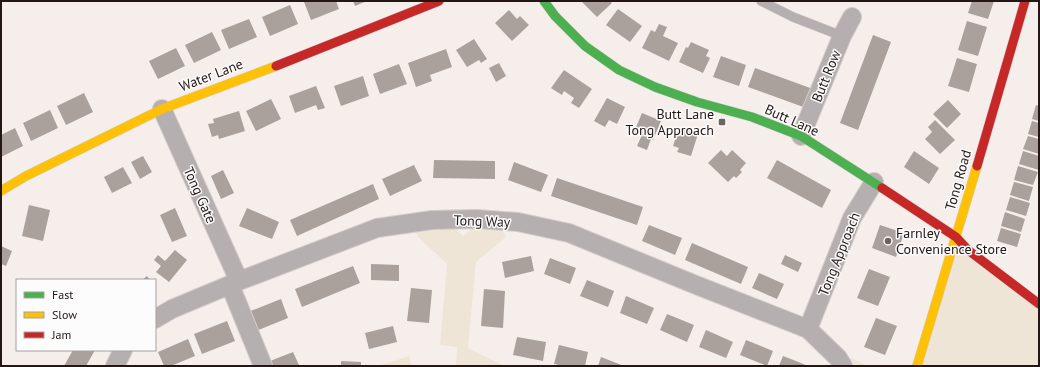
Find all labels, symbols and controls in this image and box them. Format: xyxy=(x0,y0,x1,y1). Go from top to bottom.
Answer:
street label: Butt Row xyxy=(807,47,845,105)
street label: Water Lane xyxy=(177,55,245,95)
street label: Butt Lane xyxy=(762,100,822,140)
place label: Butt Lane Tong Approach xyxy=(626,105,714,139)
marker: Butt Lane Tong Approach xyxy=(717,117,727,127)
street label: Tong Road xyxy=(941,148,975,212)
street label: Tong Gate xyxy=(180,164,220,226)
street label: Tong Approach xyxy=(814,210,864,298)
street label: Tong Way xyxy=(453,211,511,231)
place label: Farnley Convenience Store xyxy=(896,224,1007,258)
marker: Farnley Convenience Store xyxy=(883,236,893,246)
legend xyxy=(16,279,156,351)
text: Fast xyxy=(52,287,73,302)
text: Slow xyxy=(52,307,77,322)
text: Jam xyxy=(51,327,71,342)

